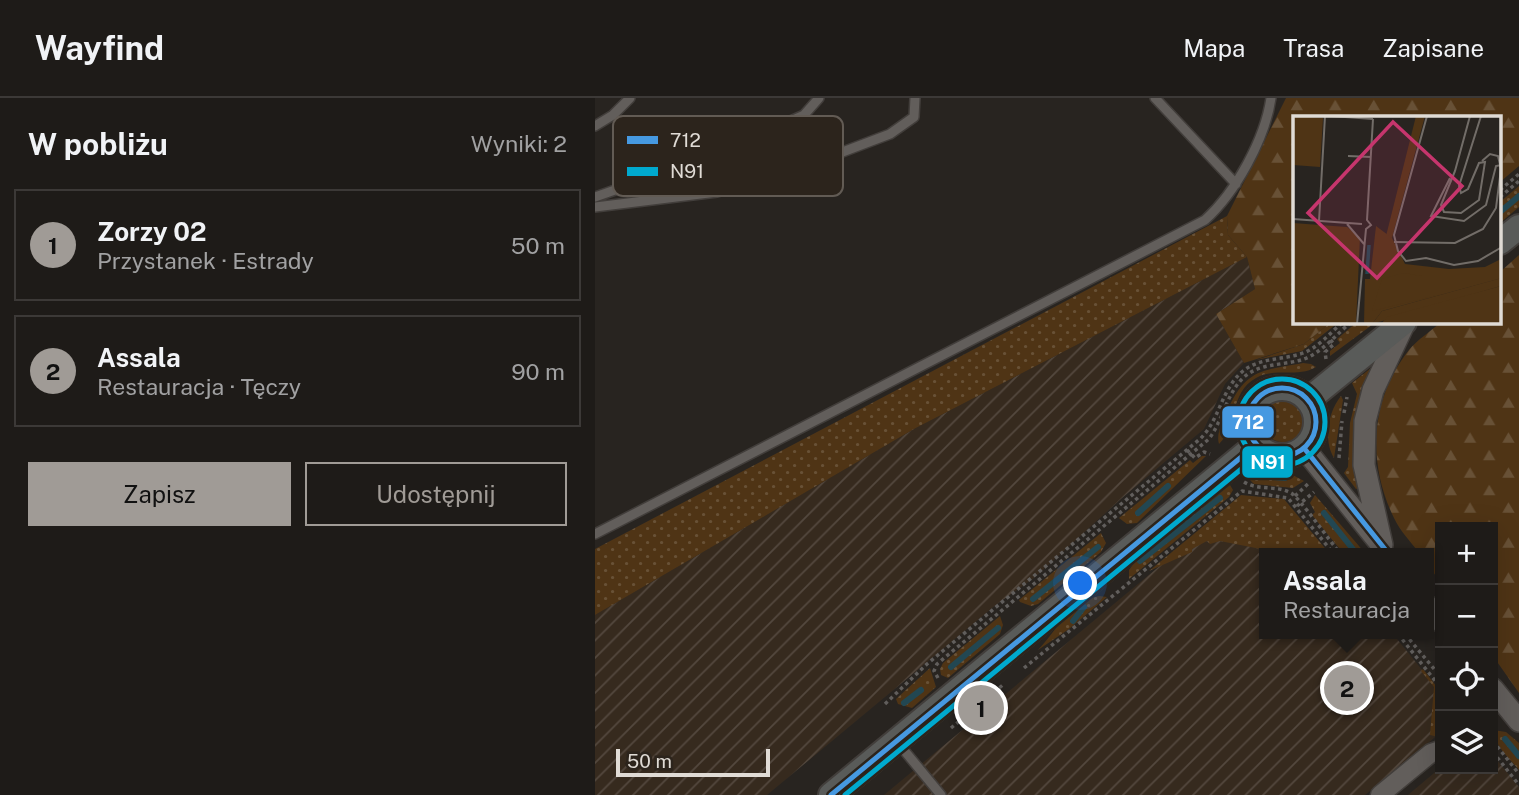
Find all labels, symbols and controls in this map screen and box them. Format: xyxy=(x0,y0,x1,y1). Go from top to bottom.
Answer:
text: Wayfind xyxy=(35,29,164,67)
text: Mapa xyxy=(1183,34,1245,62)
text: Trasa xyxy=(1283,34,1344,62)
text: Zapisane xyxy=(1382,34,1484,62)
legend xyxy=(613,116,843,196)
inset map xyxy=(1293,116,1501,324)
text: W pobliżu xyxy=(28,126,168,162)
text: 712 xyxy=(670,129,701,151)
text: Wyniki: 2 xyxy=(471,130,567,157)
text: N91 xyxy=(670,160,704,182)
text: Zorzy 02 xyxy=(97,216,207,247)
text: 1 xyxy=(48,232,58,259)
text: 50 m xyxy=(511,232,565,259)
text: Przystanek · Estrady xyxy=(97,247,314,274)
text: Assala xyxy=(97,342,181,373)
text: 2 xyxy=(46,358,60,385)
text: 90 m xyxy=(511,358,565,385)
text: Restauracja · Tęczy xyxy=(97,373,301,400)
line badge: 712 xyxy=(1221,405,1275,439)
text: 712 xyxy=(1232,411,1264,433)
line badge: N91 xyxy=(1241,445,1294,479)
text: N91 xyxy=(1250,451,1286,473)
button: Zapisz xyxy=(28,462,291,526)
button: Udostępnij xyxy=(305,462,567,526)
map controls xyxy=(1435,522,1498,774)
button: + xyxy=(1435,522,1498,585)
popup xyxy=(1259,548,1434,639)
text: Assala xyxy=(1283,565,1367,596)
your location xyxy=(1063,566,1097,600)
button: − xyxy=(1435,585,1498,648)
text: Restauracja xyxy=(1283,596,1410,623)
button: locate xyxy=(1435,648,1498,711)
pin: 2 xyxy=(1324,662,1370,714)
pin: 1 xyxy=(958,682,1004,734)
button: layers xyxy=(1435,711,1498,774)
scale bar xyxy=(616,746,770,778)
text: 50 m xyxy=(627,750,672,772)

